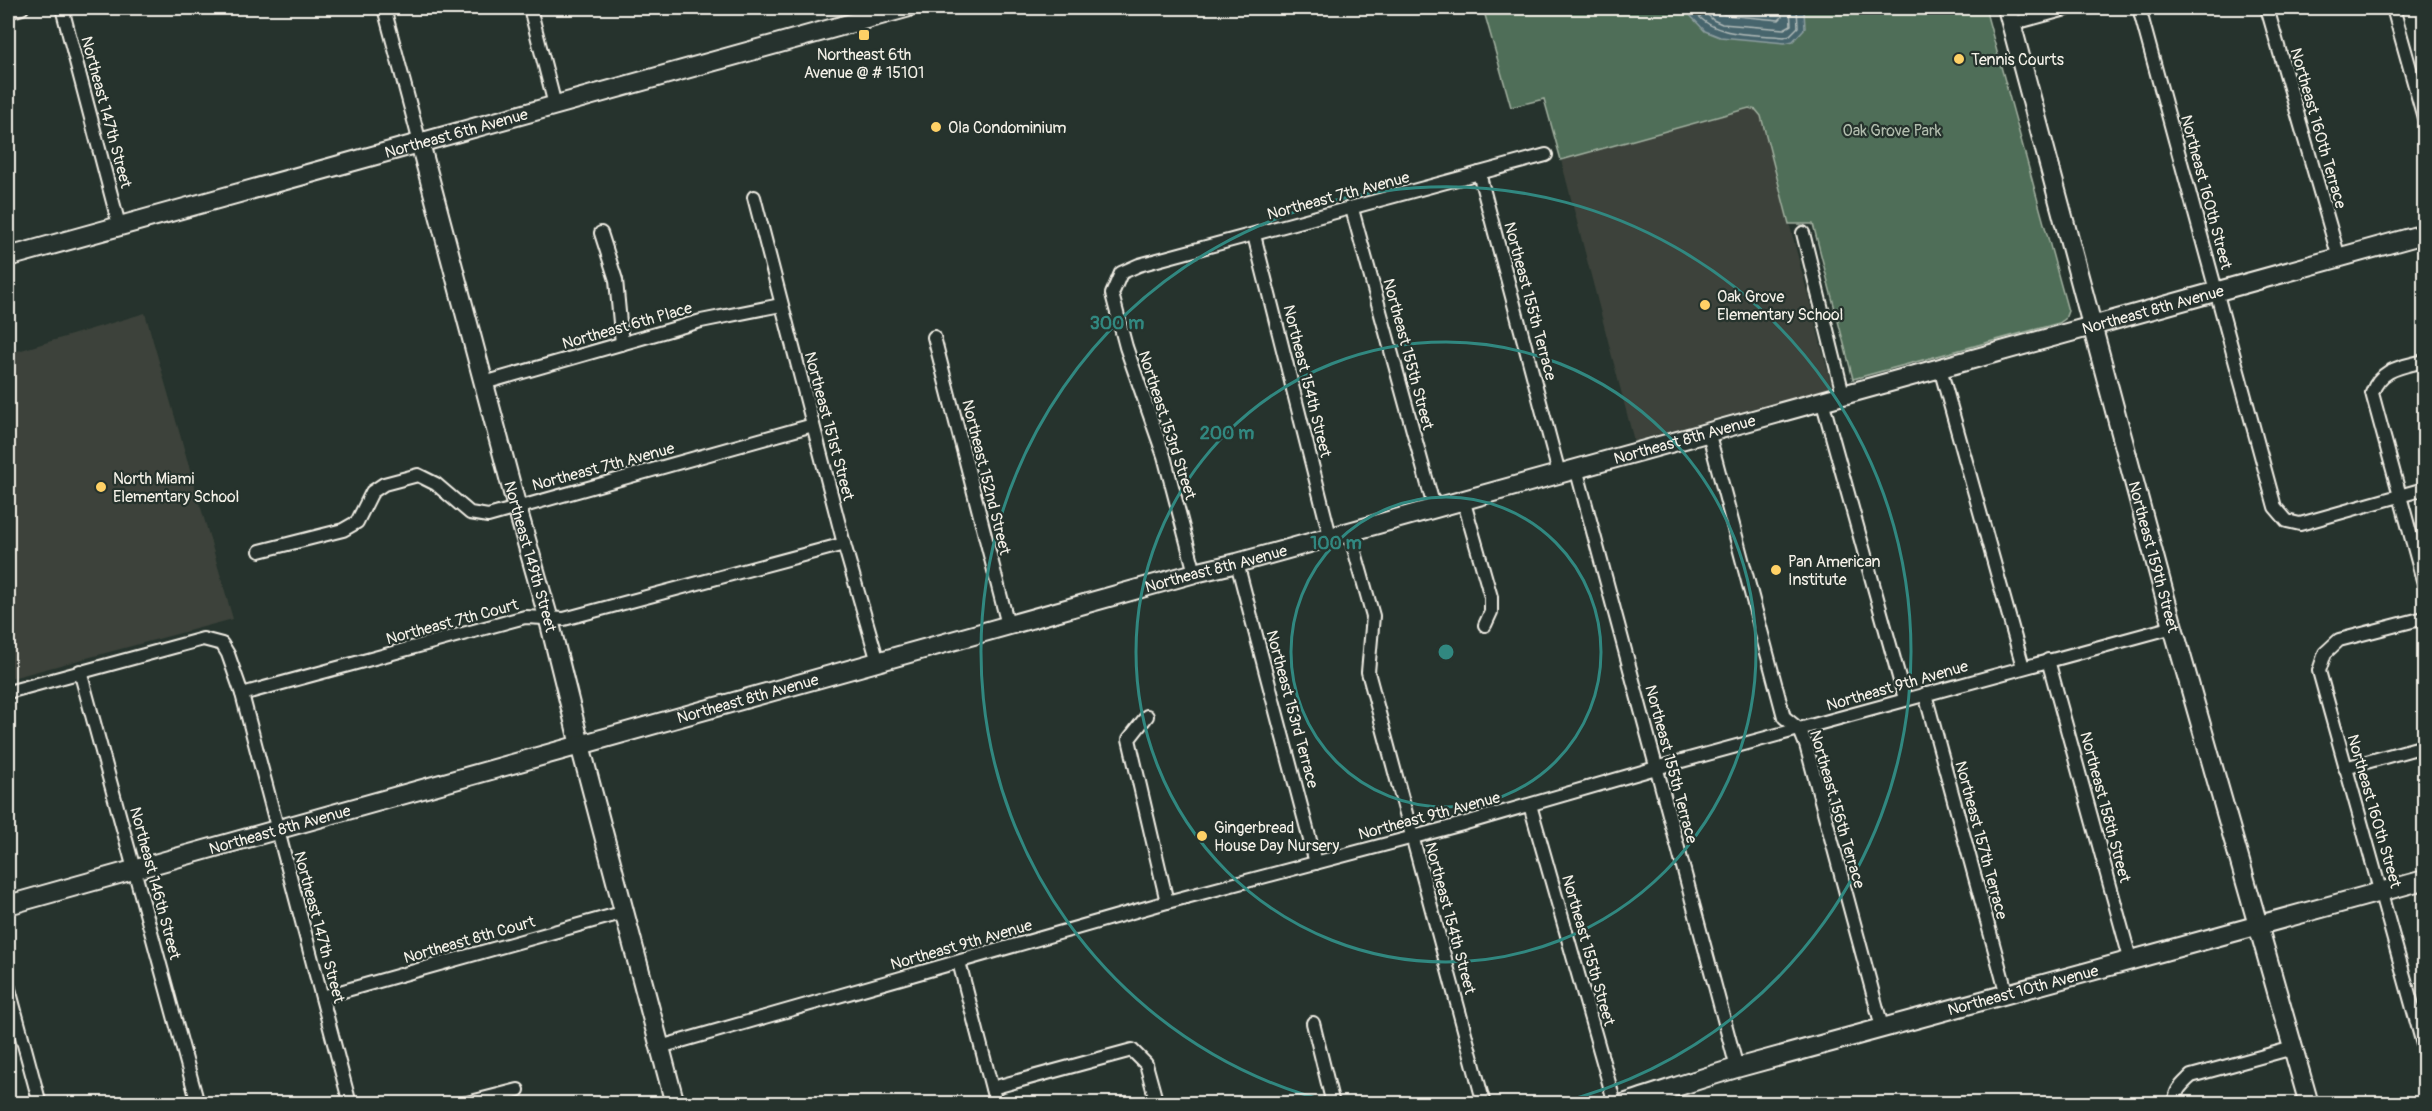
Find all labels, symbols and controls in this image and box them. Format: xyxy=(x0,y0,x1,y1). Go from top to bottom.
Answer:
marker: Northeast 6th Avenue @ # 15101 xyxy=(857,28,871,42)
street label: Northeast 147th Street xyxy=(76,34,136,191)
place label: Northeast 6th Avenue @ # 15101 xyxy=(804,45,924,83)
street label: Northeast 160th Terrace xyxy=(2286,46,2351,211)
place label: Tennis Courts xyxy=(1971,50,2064,70)
marker: Tennis Courts xyxy=(1952,52,1966,66)
street label: Northeast 6th Avenue xyxy=(383,104,530,163)
street label: Northeast 160th Street xyxy=(2176,113,2236,272)
place label: Ola Condominium xyxy=(948,118,1066,138)
marker: Ola Condominium xyxy=(929,120,943,134)
park label: Oak Grove Park xyxy=(1843,121,1942,141)
street label: Northeast 7th Avenue xyxy=(1265,167,1412,225)
street label: Northeast 155th Terrace xyxy=(1499,220,1561,383)
street label: Northeast 155th Street xyxy=(1378,276,1438,433)
street label: Northeast 8th Avenue xyxy=(2080,281,2226,339)
place label: Oak Grove Elementary School xyxy=(1717,287,1843,325)
street label: Northeast 6th Place xyxy=(560,298,695,354)
marker: Oak Grove Elementary School xyxy=(1698,298,1712,312)
street label: Northeast 154th Street xyxy=(1278,303,1336,460)
text: 300 m xyxy=(1090,312,1144,335)
street label: Northeast 153rd Street xyxy=(1134,348,1201,503)
street label: Northeast 151st Street xyxy=(800,350,859,503)
street label: Northeast 152nd Street xyxy=(957,398,1015,557)
street label: Northeast 8th Avenue xyxy=(1612,411,1758,469)
text: 200 m xyxy=(1200,422,1254,445)
street label: Northeast 7th Avenue xyxy=(530,438,677,496)
place label: North Miami Elementary School xyxy=(113,469,239,507)
street label: Northeast 149th Street xyxy=(499,479,561,635)
street label: Northeast 159th Street xyxy=(2123,479,2183,635)
marker: North Miami Elementary School xyxy=(94,480,108,494)
text: 100 m xyxy=(1310,532,1362,555)
street label: Northeast 8th Avenue xyxy=(1143,541,1290,598)
place label: Pan American Institute xyxy=(1788,552,1881,590)
marker: Pan American Institute xyxy=(1769,563,1783,577)
street label: Northeast 7th Court xyxy=(384,595,521,649)
street label: Northeast 153rd Terrace xyxy=(1261,628,1323,791)
centre of rings xyxy=(1436,642,1456,662)
street label: Northeast 9th Avenue xyxy=(1824,656,1970,716)
street label: Northeast 8th Avenue xyxy=(675,670,821,728)
street label: Northeast 155th Terrace xyxy=(1640,683,1702,846)
street label: Northeast 156th Terrace xyxy=(1805,728,1869,891)
street label: Northeast 158th Street xyxy=(2075,730,2135,885)
street label: Northeast 160th Street xyxy=(2343,732,2406,891)
street label: Northeast 157th Terrace xyxy=(1950,759,2012,922)
street label: Northeast 9th Avenue xyxy=(1356,787,1503,845)
street label: Northeast 8th Avenue xyxy=(207,801,353,859)
street label: Northeast 146th Street xyxy=(125,805,185,962)
place label: Gingerbread House Day Nursery xyxy=(1214,818,1339,856)
marker: Gingerbread House Day Nursery xyxy=(1195,829,1209,843)
street label: Northeast 154th Street xyxy=(1420,840,1480,997)
street label: Northeast 147th Street xyxy=(289,849,349,1006)
street label: Northeast 155th Street xyxy=(1557,873,1619,1028)
street label: Northeast 8th Court xyxy=(401,912,538,968)
street label: Northeast 9th Avenue xyxy=(888,915,1034,975)
street label: Northeast 10th Avenue xyxy=(1946,961,2101,1020)

